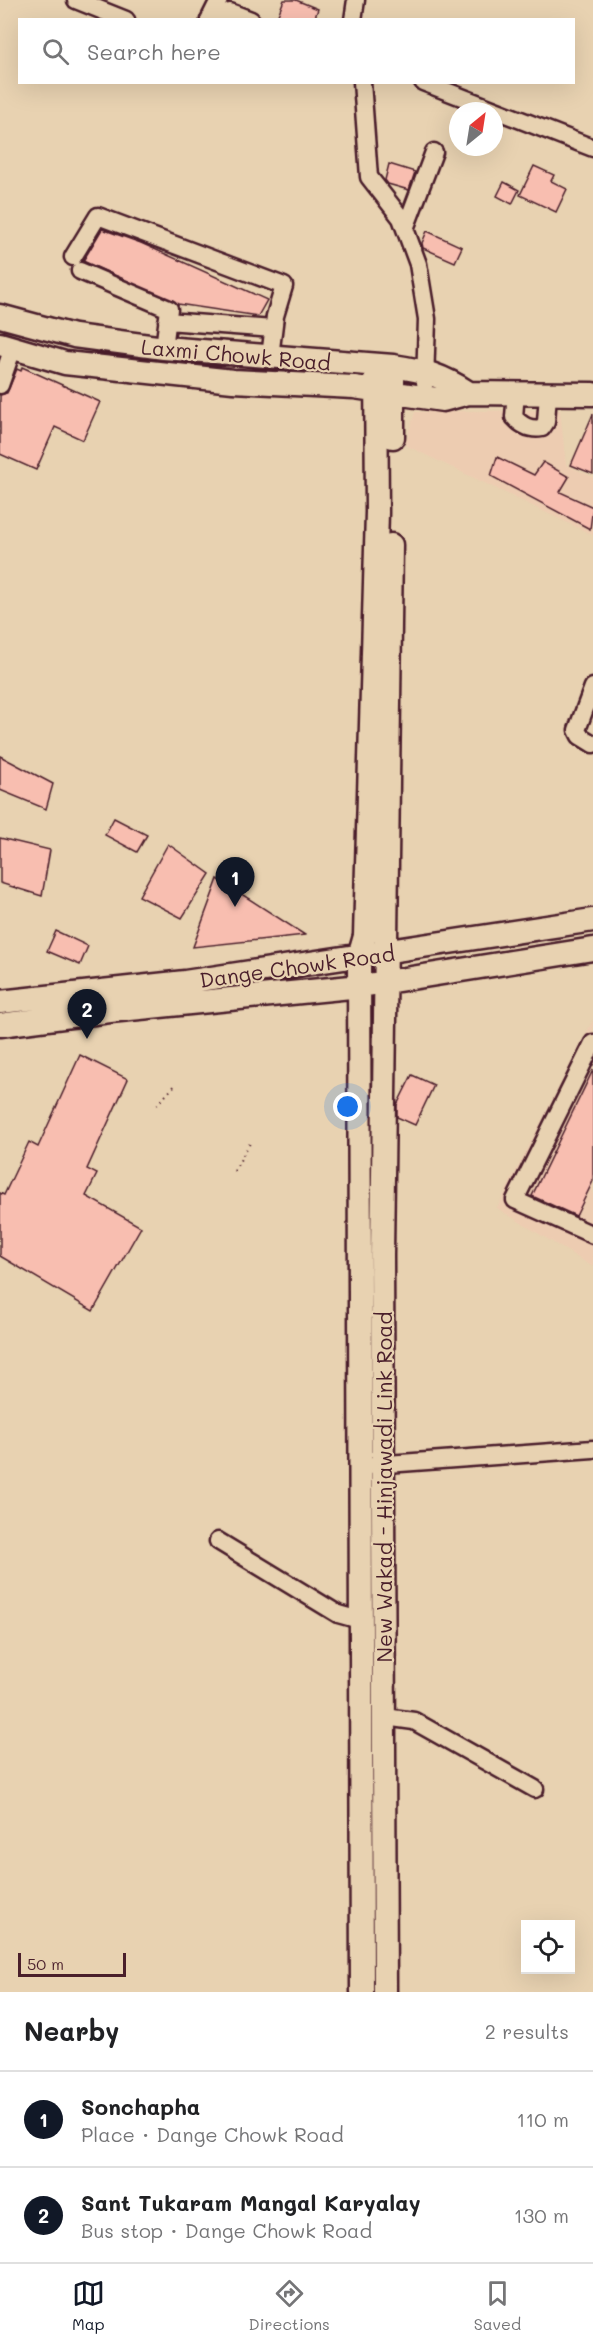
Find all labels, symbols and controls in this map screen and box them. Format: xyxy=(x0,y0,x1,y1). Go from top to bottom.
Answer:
search box xyxy=(18,18,575,84)
icon: search xyxy=(39,35,72,68)
text: Search here xyxy=(87,37,221,66)
north arrow xyxy=(449,102,503,156)
street label: Laxmi Chowk Road xyxy=(140,332,332,376)
pin: 1 xyxy=(216,858,254,907)
street label: Dange Chowk Road xyxy=(198,939,396,993)
pin: 2 xyxy=(68,990,106,1039)
your location xyxy=(333,1092,362,1121)
street label: New Wakad - Hinjawadi Link Road xyxy=(370,1311,397,1663)
map controls xyxy=(521,1920,575,1974)
button: locate xyxy=(521,1920,575,1974)
scale bar xyxy=(18,1950,126,1978)
text: 50 m xyxy=(27,1953,64,1974)
text: Nearby xyxy=(24,2014,119,2048)
text: 2 results xyxy=(485,2018,569,2044)
text: Sonchapha xyxy=(81,2092,200,2121)
text: 1 xyxy=(39,2106,48,2132)
text: 110 m xyxy=(516,2106,569,2132)
text: Place · Dange Chowk Road xyxy=(81,2121,344,2147)
text: Sant Tukaram Mangal Karyalay xyxy=(81,2188,421,2217)
text: 2 xyxy=(38,2202,49,2228)
text: 130 m xyxy=(514,2202,569,2228)
text: Bus stop · Dange Chowk Road xyxy=(81,2217,372,2243)
tab: Map xyxy=(72,2277,105,2334)
tab: Directions xyxy=(249,2277,330,2334)
tab: Saved xyxy=(474,2277,521,2334)

